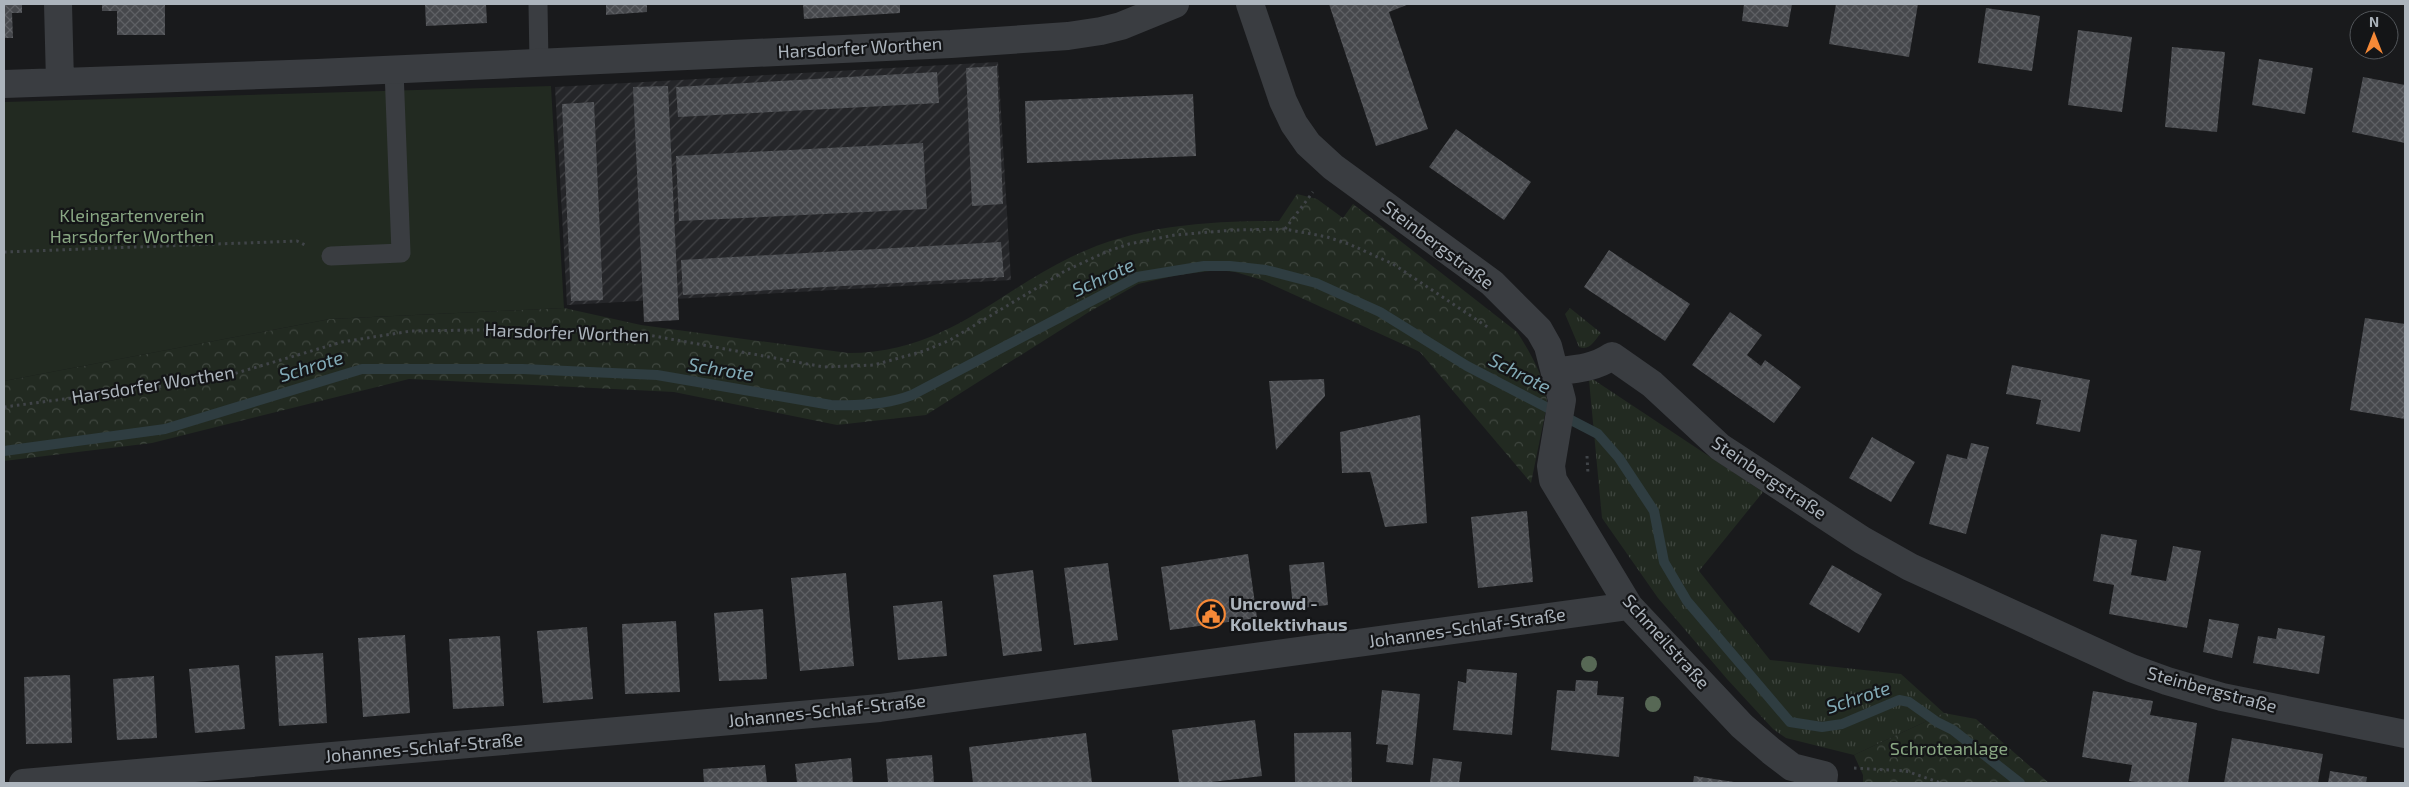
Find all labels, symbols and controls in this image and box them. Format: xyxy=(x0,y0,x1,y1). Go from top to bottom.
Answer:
north arrow xyxy=(2349,10,2399,60)
text: N xyxy=(2369,13,2379,30)
street label: Harsdorfer Worthen xyxy=(777,32,943,62)
street label: Steinbergstraße xyxy=(1379,195,1499,293)
park label: Kleingartenverein Harsdorfer Worthen xyxy=(50,204,214,247)
water label: Schrote xyxy=(1068,252,1138,301)
street label: Harsdorfer Worthen xyxy=(484,318,650,346)
water label: Schrote xyxy=(276,345,346,386)
water label: Schrote xyxy=(1486,347,1555,398)
water label: Schrote xyxy=(687,352,756,385)
street label: Harsdorfer Worthen xyxy=(70,360,236,408)
street label: Steinbergstraße xyxy=(1708,431,1831,524)
street label: Schmeilstraße xyxy=(1619,590,1715,693)
place label: Uncrowd - Kollektivhaus xyxy=(1230,592,1348,635)
public building icon: Uncrowd - Kollektivhaus xyxy=(1196,599,1226,629)
street label: Johannes-Schlaf-Straße xyxy=(1367,602,1567,652)
street label: Steinbergstraße xyxy=(2145,661,2280,717)
water label: Schrote xyxy=(1823,675,1893,718)
street label: Johannes-Schlaf-Straße xyxy=(727,689,927,731)
street label: Johannes-Schlaf-Straße xyxy=(324,727,524,767)
park label: Schroteanlage xyxy=(1890,737,2008,759)

